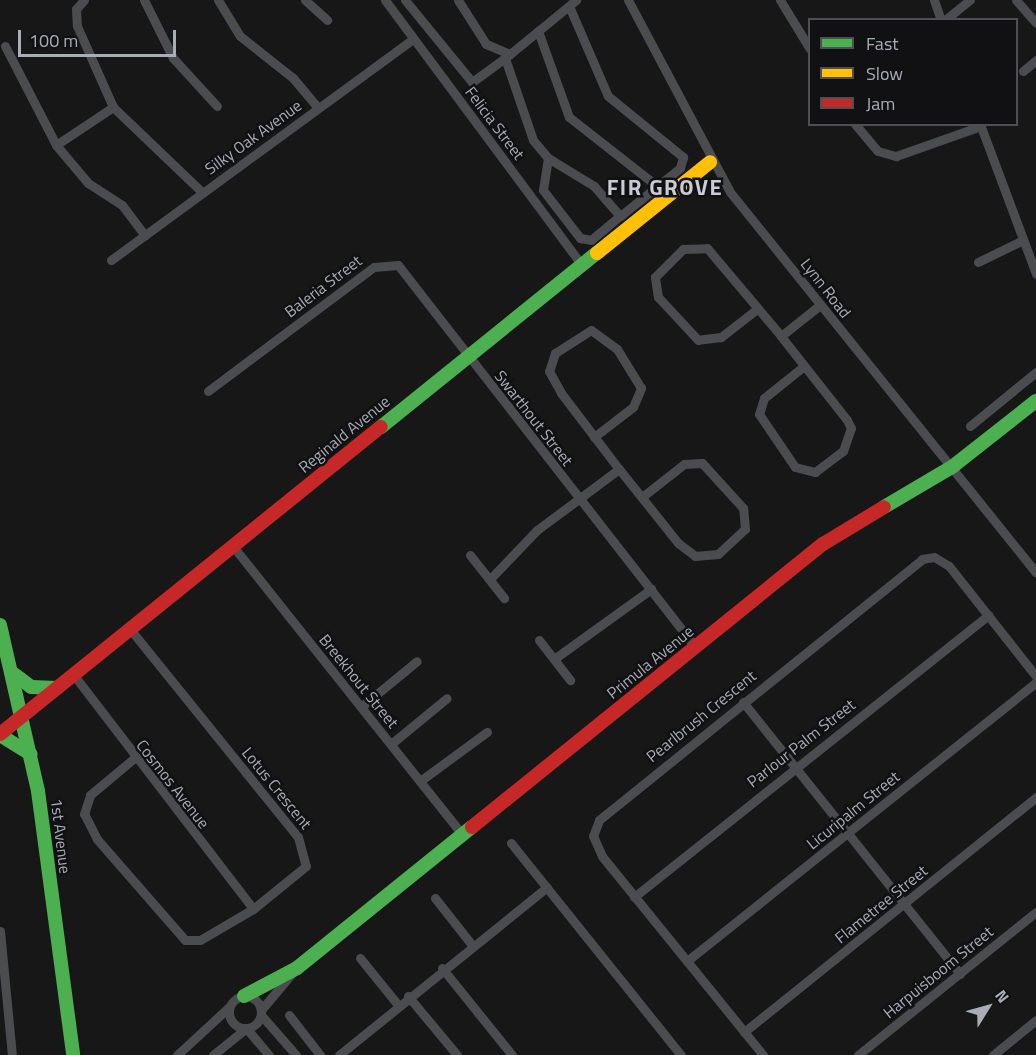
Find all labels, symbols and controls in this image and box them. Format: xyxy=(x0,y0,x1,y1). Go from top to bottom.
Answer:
scale bar xyxy=(21,18,178,56)
legend xyxy=(808,18,1018,126)
text: 100 m xyxy=(29,27,78,54)
text: Fast xyxy=(866,30,899,57)
text: Slow xyxy=(866,60,903,87)
street label: Felicia Street xyxy=(461,83,529,163)
text: Jam xyxy=(866,90,895,117)
street label: Silky Oak Avenue xyxy=(201,96,305,178)
district label: FIR GROVE xyxy=(607,175,723,201)
street label: Baleria Street xyxy=(281,251,365,321)
street label: Lynn Road xyxy=(797,255,855,321)
street label: Swarthout Street xyxy=(491,366,577,470)
street label: Reginald Avenue xyxy=(294,391,394,477)
street label: Primula Avenue xyxy=(603,621,697,703)
street label: Breekhout Street xyxy=(315,630,403,732)
street label: Pearlbrush Crescent xyxy=(642,666,760,766)
street label: Parlour Palm Street xyxy=(743,695,859,791)
street label: Cosmos Avenue xyxy=(132,736,214,832)
street label: Lotus Crescent xyxy=(238,743,316,833)
street label: Licuripalm Street xyxy=(803,767,903,853)
street label: 1st Avenue xyxy=(47,797,75,875)
street label: Flametree Street xyxy=(831,861,931,947)
street label: Harpuisboom Street xyxy=(879,922,997,1022)
north arrow xyxy=(958,977,1018,1037)
text: N xyxy=(989,985,1015,1008)

